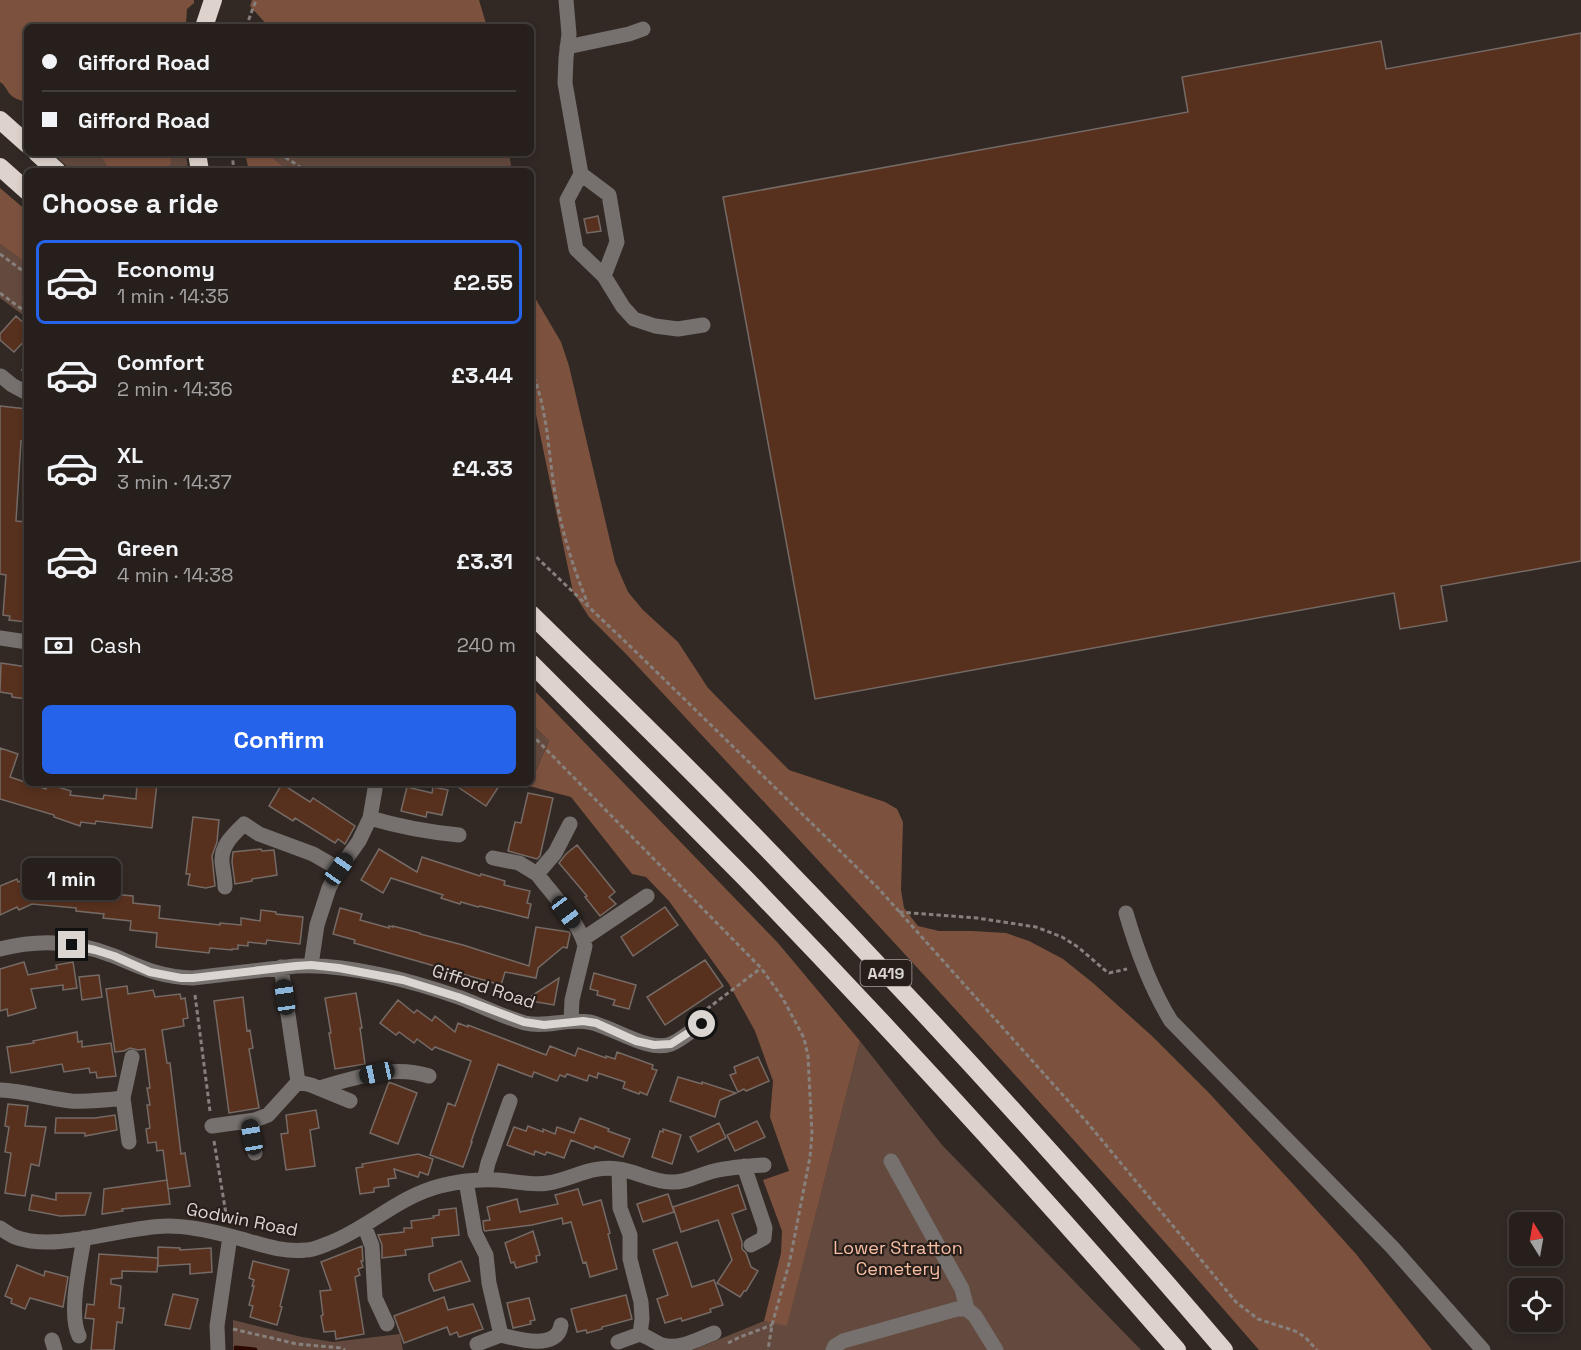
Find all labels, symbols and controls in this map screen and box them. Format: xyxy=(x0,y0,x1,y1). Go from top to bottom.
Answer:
text: Gifford Road xyxy=(78,48,210,76)
text: Gifford Road xyxy=(78,106,210,134)
text: Choose a ride xyxy=(42,186,219,221)
icon: car xyxy=(45,255,99,309)
text: Economy xyxy=(117,255,215,283)
text: £2.55 xyxy=(453,268,513,296)
text: 1 min · 14:35 xyxy=(117,283,229,309)
icon: car xyxy=(45,348,99,402)
text: Comfort xyxy=(117,348,205,376)
text: £3.44 xyxy=(451,361,513,389)
text: 2 min · 14:36 xyxy=(117,376,233,402)
icon: car xyxy=(45,441,99,495)
text: XL xyxy=(117,441,143,469)
text: £4.33 xyxy=(452,454,513,482)
text: 3 min · 14:37 xyxy=(117,469,232,495)
icon: car xyxy=(45,534,99,588)
text: Green xyxy=(117,534,179,562)
text: £3.31 xyxy=(456,547,513,575)
text: 4 min · 14:38 xyxy=(117,562,233,588)
icon: cash xyxy=(42,629,75,662)
text: Cash xyxy=(90,631,142,659)
text: 240 m xyxy=(457,632,516,658)
button: Confirm xyxy=(42,705,516,774)
car xyxy=(321,849,357,889)
callout: 1 min xyxy=(22,858,122,900)
text: 1 min xyxy=(47,866,96,892)
car xyxy=(548,892,584,932)
route end xyxy=(58,931,85,958)
street label: Gifford Road xyxy=(429,958,539,1014)
road number: A419 xyxy=(860,960,912,986)
car xyxy=(274,978,296,1016)
route start xyxy=(688,1010,715,1037)
car xyxy=(358,1060,396,1086)
car xyxy=(240,1118,264,1156)
street label: Godwin Road xyxy=(184,1197,300,1241)
north arrow xyxy=(1509,1212,1563,1266)
map controls xyxy=(1509,1212,1563,1332)
park label: Lower Stratton Cemetery xyxy=(833,1236,963,1280)
button: locate xyxy=(1509,1278,1563,1332)

